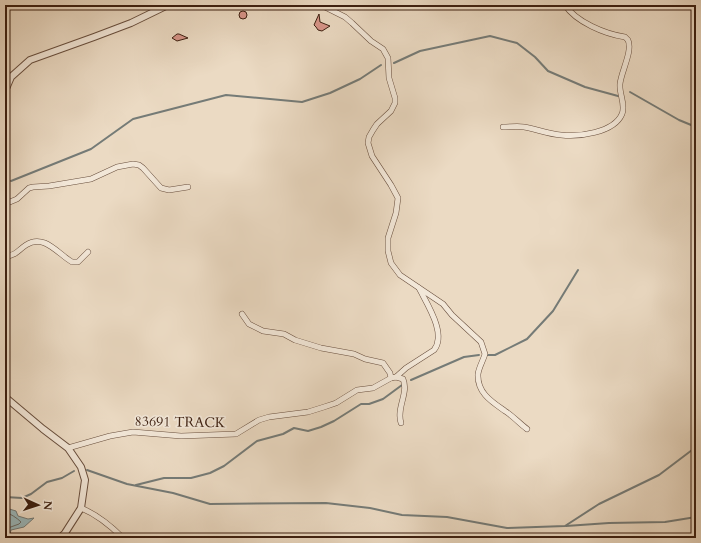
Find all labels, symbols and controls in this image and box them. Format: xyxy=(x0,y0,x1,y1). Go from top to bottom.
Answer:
street label: 83691 TRACK xyxy=(135,412,226,432)
north arrow xyxy=(18,485,58,525)
text: N xyxy=(40,500,55,511)

